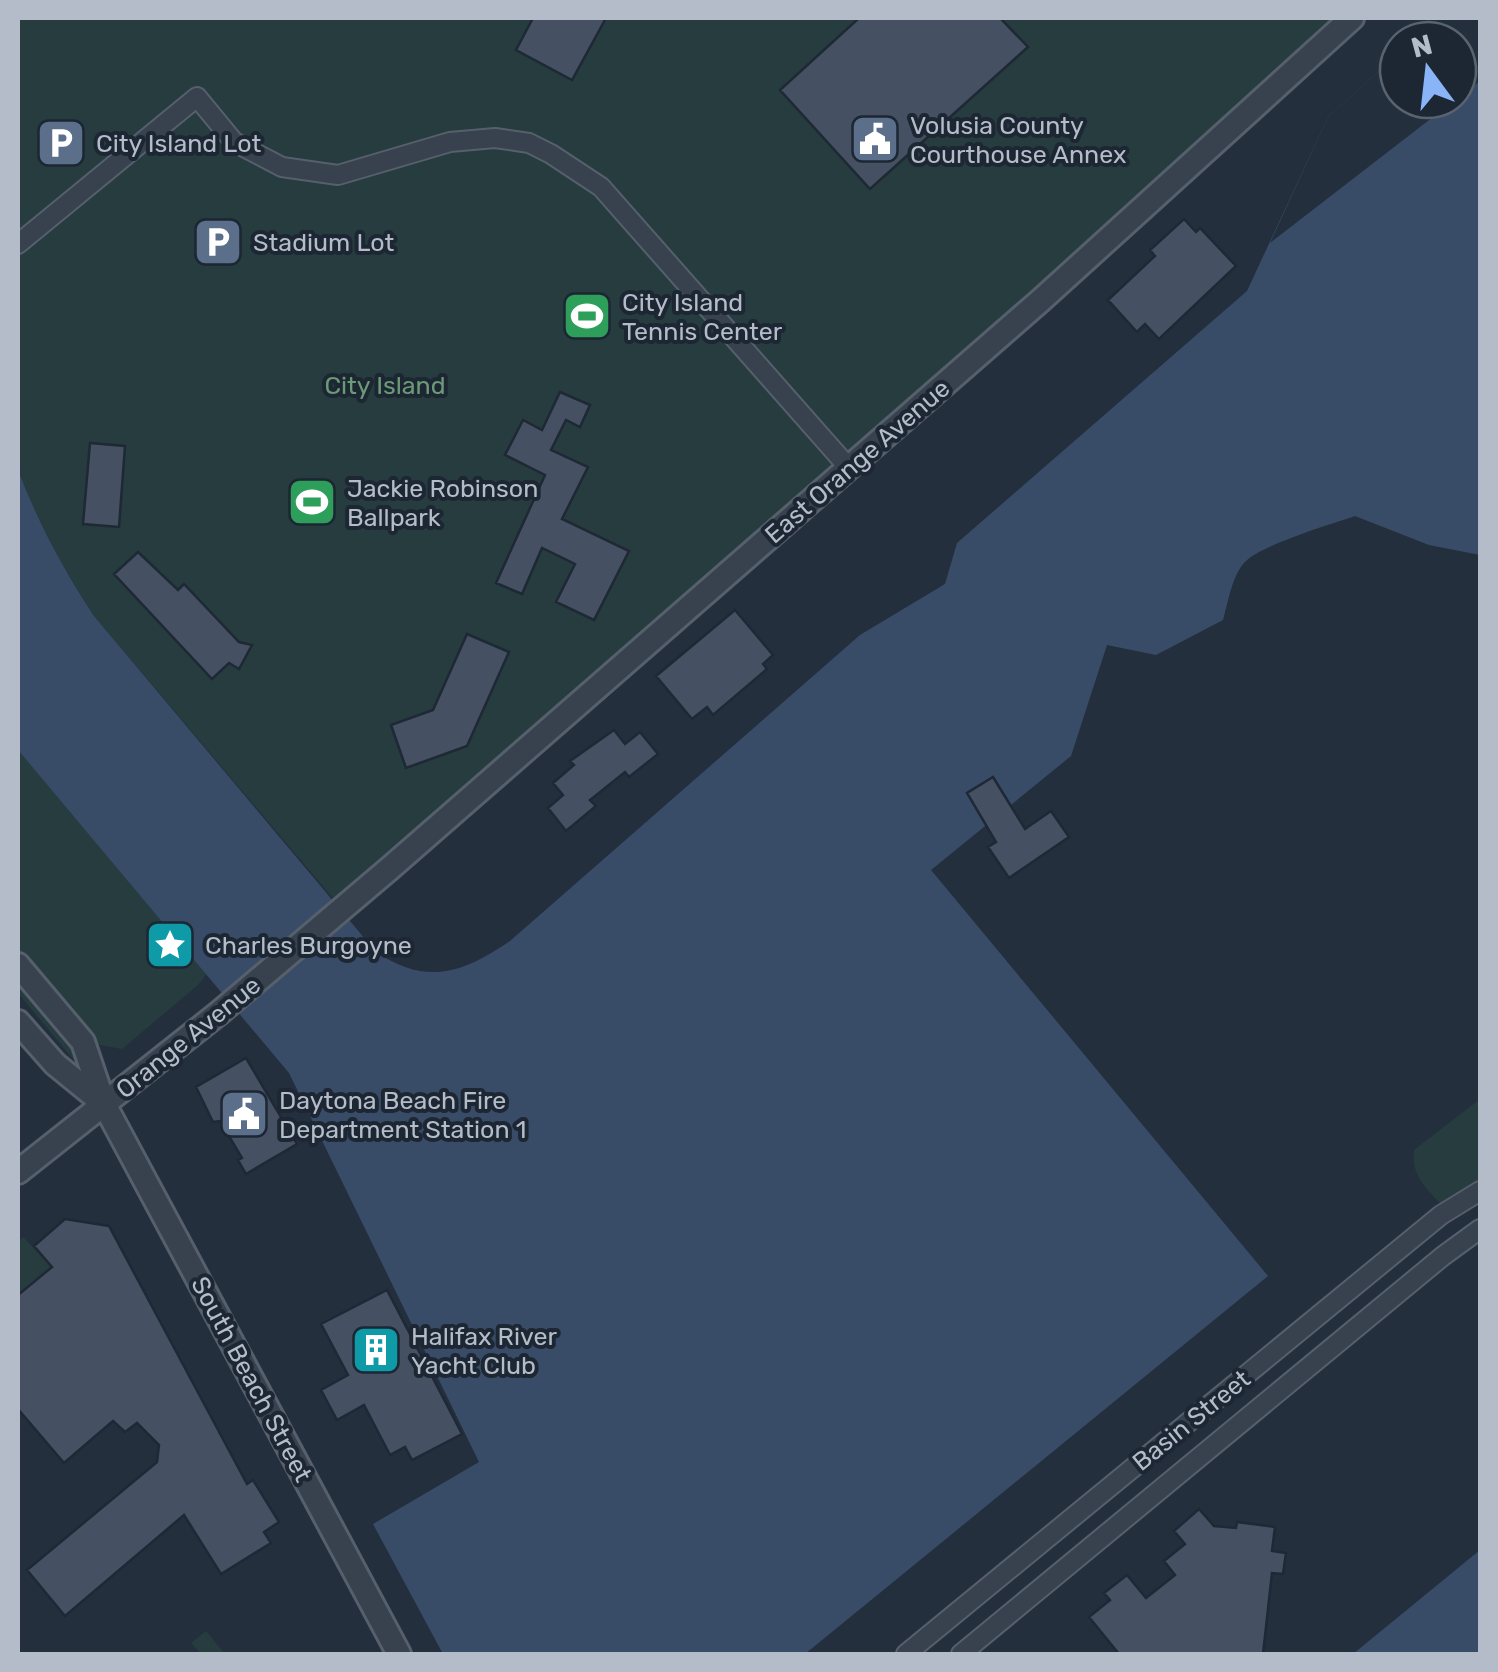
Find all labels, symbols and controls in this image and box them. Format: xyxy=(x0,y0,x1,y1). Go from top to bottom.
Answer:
north arrow xyxy=(1378,20,1478,120)
text: N xyxy=(1408,28,1436,65)
place label: Volusia County Courthouse Annex xyxy=(910,111,1126,169)
public building icon: Volusia County Courthouse Annex xyxy=(849,113,901,165)
parking icon: City Island Lot xyxy=(35,117,87,169)
place label: City Island Lot xyxy=(96,129,261,158)
parking icon: Stadium Lot xyxy=(192,216,244,268)
place label: Stadium Lot xyxy=(253,228,394,257)
place label: City Island Tennis Center xyxy=(622,288,783,346)
sports icon: City Island Tennis Center xyxy=(561,290,613,342)
park label: City Island xyxy=(324,371,446,400)
street label: East Orange Avenue xyxy=(759,373,955,549)
place label: Jackie Robinson Ballpark xyxy=(347,474,538,532)
sports icon: Jackie Robinson Ballpark xyxy=(286,476,338,528)
place icon: Charles Burgoyne xyxy=(144,919,196,971)
place label: Charles Burgoyne xyxy=(205,931,412,960)
street label: Orange Avenue xyxy=(110,970,266,1104)
place label: Daytona Beach Fire Department Station 1 xyxy=(279,1086,526,1144)
public building icon: Daytona Beach Fire Department Station 1 xyxy=(218,1088,270,1140)
street label: South Beach Street xyxy=(185,1272,318,1487)
place label: Halifax River Yacht Club xyxy=(411,1322,557,1380)
building icon: Halifax River Yacht Club xyxy=(350,1324,402,1376)
street label: Basin Street xyxy=(1127,1364,1256,1477)

